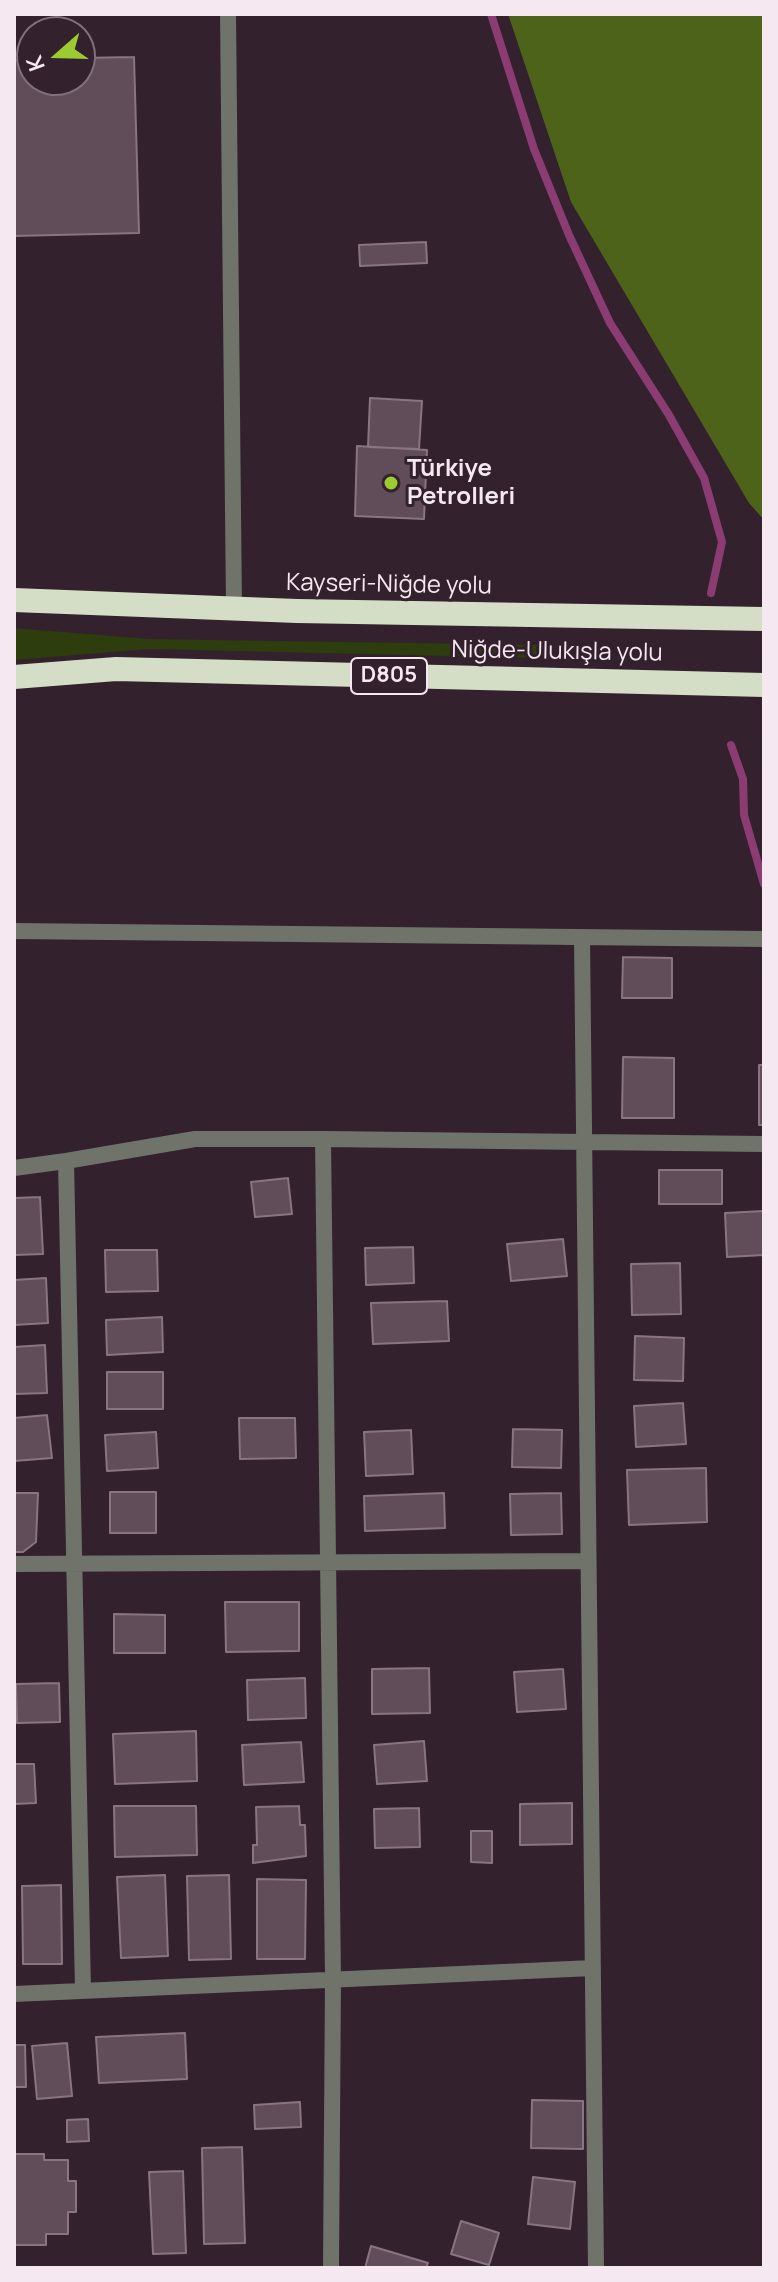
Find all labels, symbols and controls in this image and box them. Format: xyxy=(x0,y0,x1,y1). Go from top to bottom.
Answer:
north arrow xyxy=(16,16,96,96)
text: K xyxy=(19,52,52,75)
place label: Türkiye Petrolleri xyxy=(407,455,515,511)
marker: Türkiye Petrolleri xyxy=(382,474,400,492)
street label: Kayseri-Niğde yolu xyxy=(286,569,492,601)
street label: Niğde-Ulukışla yolu xyxy=(451,636,663,668)
road number: D805 xyxy=(351,658,427,694)

